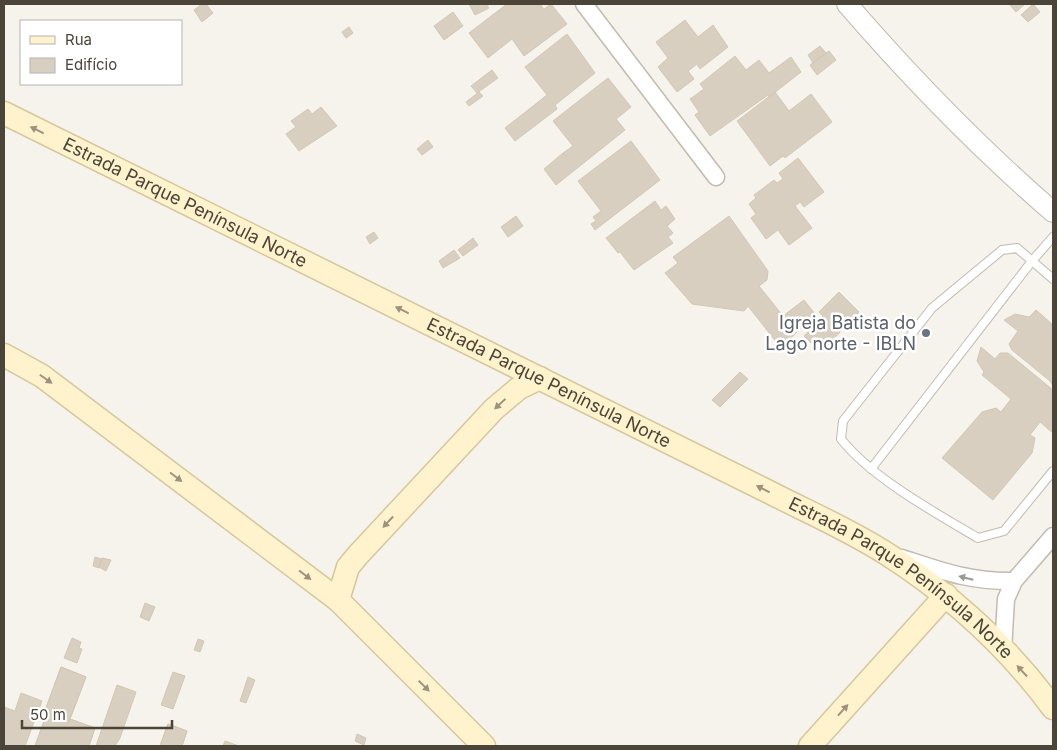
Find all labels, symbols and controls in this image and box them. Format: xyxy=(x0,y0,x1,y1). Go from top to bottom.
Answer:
legend xyxy=(20,20,182,85)
text: Rua xyxy=(65,30,92,49)
text: Edifício xyxy=(65,55,117,74)
one-way arrow xyxy=(30,126,44,134)
street label: Estrada Parque Península Norte xyxy=(60,133,311,271)
one-way arrow xyxy=(395,306,410,314)
place label: Igreja Batista do Lago norte - IBLN xyxy=(765,312,916,354)
street label: Estrada Parque Península Norte xyxy=(424,313,674,452)
marker: Igreja Batista do Lago norte - IBLN xyxy=(920,327,932,339)
one-way arrow xyxy=(39,374,53,384)
one-way arrow xyxy=(494,398,506,410)
one-way arrow xyxy=(169,472,183,482)
one-way arrow xyxy=(756,484,770,492)
street label: Estrada Parque Península Norte xyxy=(785,493,1018,663)
one-way arrow xyxy=(382,516,394,528)
one-way arrow xyxy=(298,570,312,580)
one-way arrow xyxy=(958,573,973,581)
one-way arrow xyxy=(1017,664,1028,677)
one-way arrow xyxy=(418,679,430,691)
scale bar xyxy=(22,698,172,730)
text: 50 m xyxy=(30,705,66,724)
one-way arrow xyxy=(837,705,849,717)

